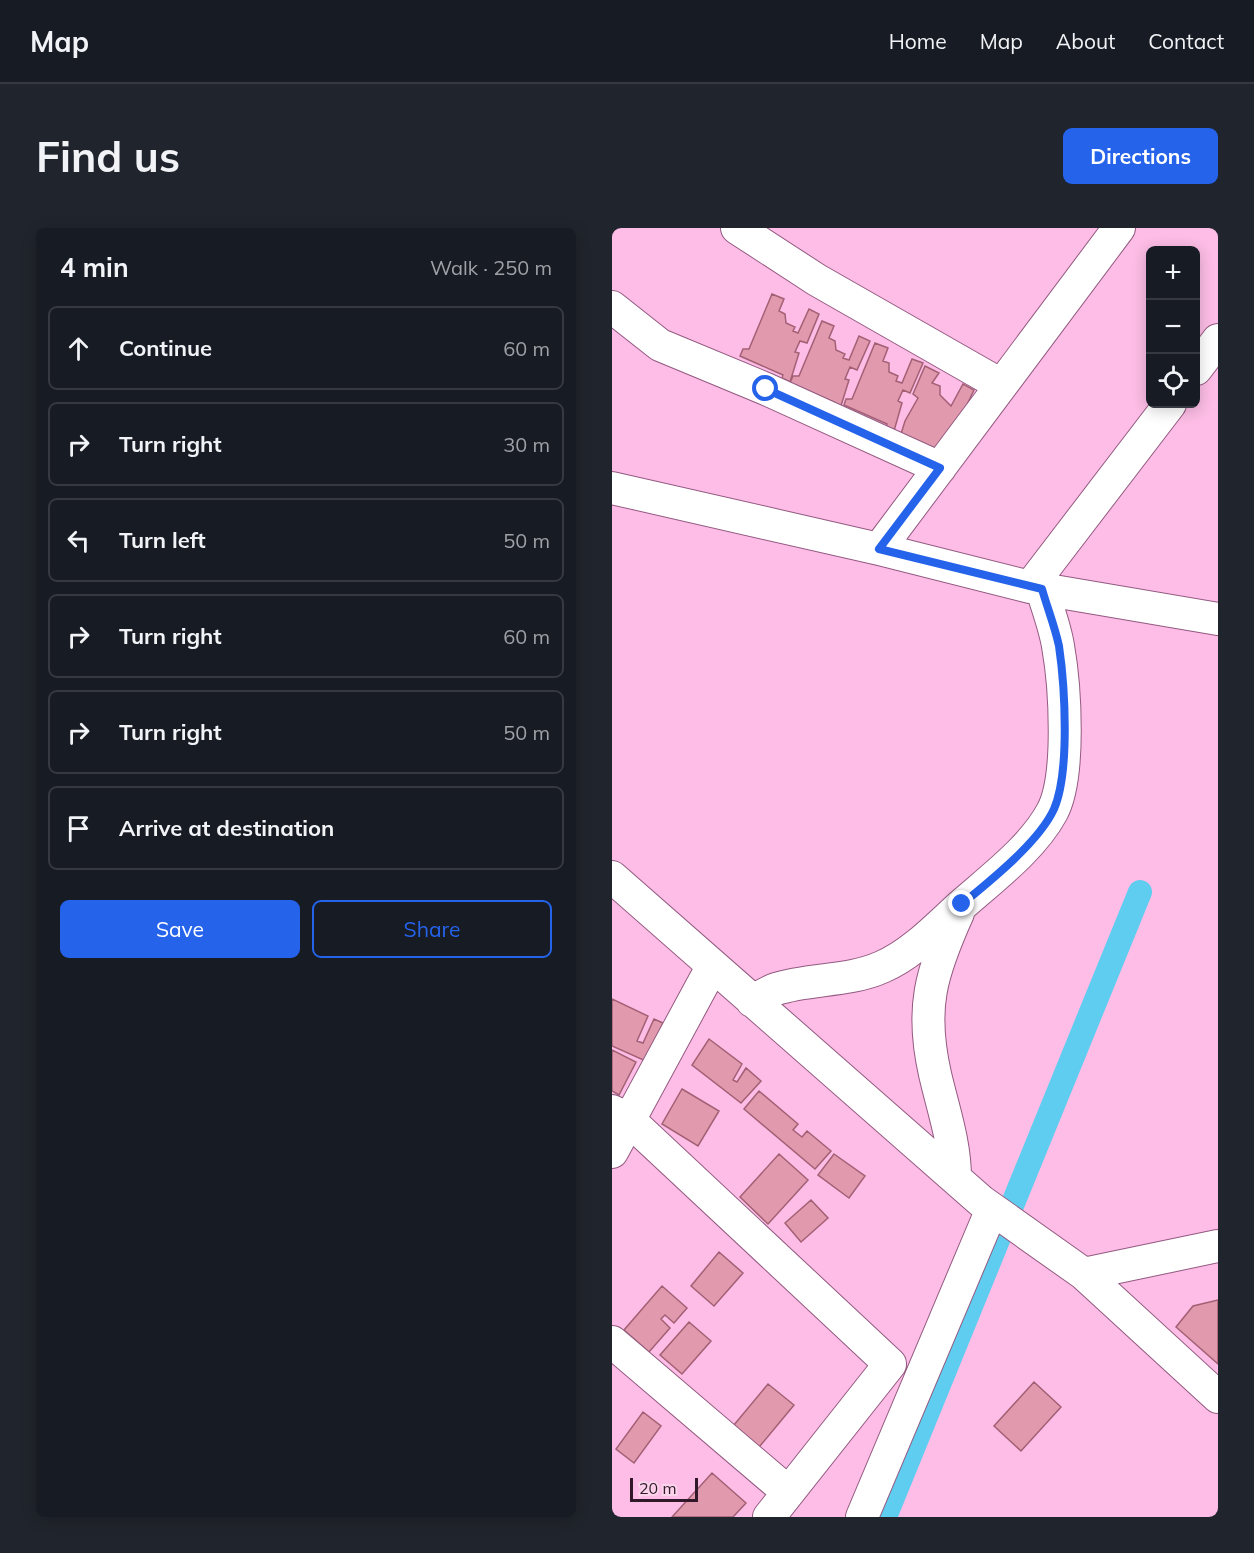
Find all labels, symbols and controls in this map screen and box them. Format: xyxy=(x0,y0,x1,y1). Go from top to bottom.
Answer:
text: Map xyxy=(30,24,89,59)
text: Home xyxy=(889,28,947,54)
text: Map xyxy=(980,28,1023,54)
text: About xyxy=(1056,28,1115,54)
text: Contact xyxy=(1148,28,1224,54)
button: Directions xyxy=(1063,128,1218,184)
text: Find us xyxy=(36,130,180,183)
map controls xyxy=(1146,246,1200,408)
button: + xyxy=(1146,246,1200,300)
text: 4 min xyxy=(60,251,129,284)
text: Walk · 250 m xyxy=(430,255,552,280)
button: − xyxy=(1146,300,1200,354)
icon: ahead xyxy=(62,332,95,365)
text: Continue xyxy=(119,334,212,362)
text: 60 m xyxy=(503,336,550,361)
button: locate xyxy=(1146,354,1200,408)
route start xyxy=(752,375,778,401)
icon: right xyxy=(62,428,95,461)
text: Turn right xyxy=(119,430,222,458)
text: 30 m xyxy=(503,432,550,457)
icon: left xyxy=(62,524,95,557)
text: Turn left xyxy=(119,526,206,554)
text: 50 m xyxy=(503,528,550,553)
icon: right xyxy=(62,620,95,653)
text: Turn right xyxy=(119,622,222,650)
text: 60 m xyxy=(503,624,550,649)
icon: right xyxy=(62,716,95,749)
text: Turn right xyxy=(119,718,222,746)
text: 50 m xyxy=(503,720,550,745)
icon: arrive xyxy=(62,812,95,845)
text: Arrive at destination xyxy=(119,814,334,842)
route end xyxy=(948,890,974,916)
button: Save xyxy=(60,900,300,958)
button: Share xyxy=(312,900,552,958)
scale bar xyxy=(630,1475,698,1502)
text: 20 m xyxy=(639,1478,676,1498)

